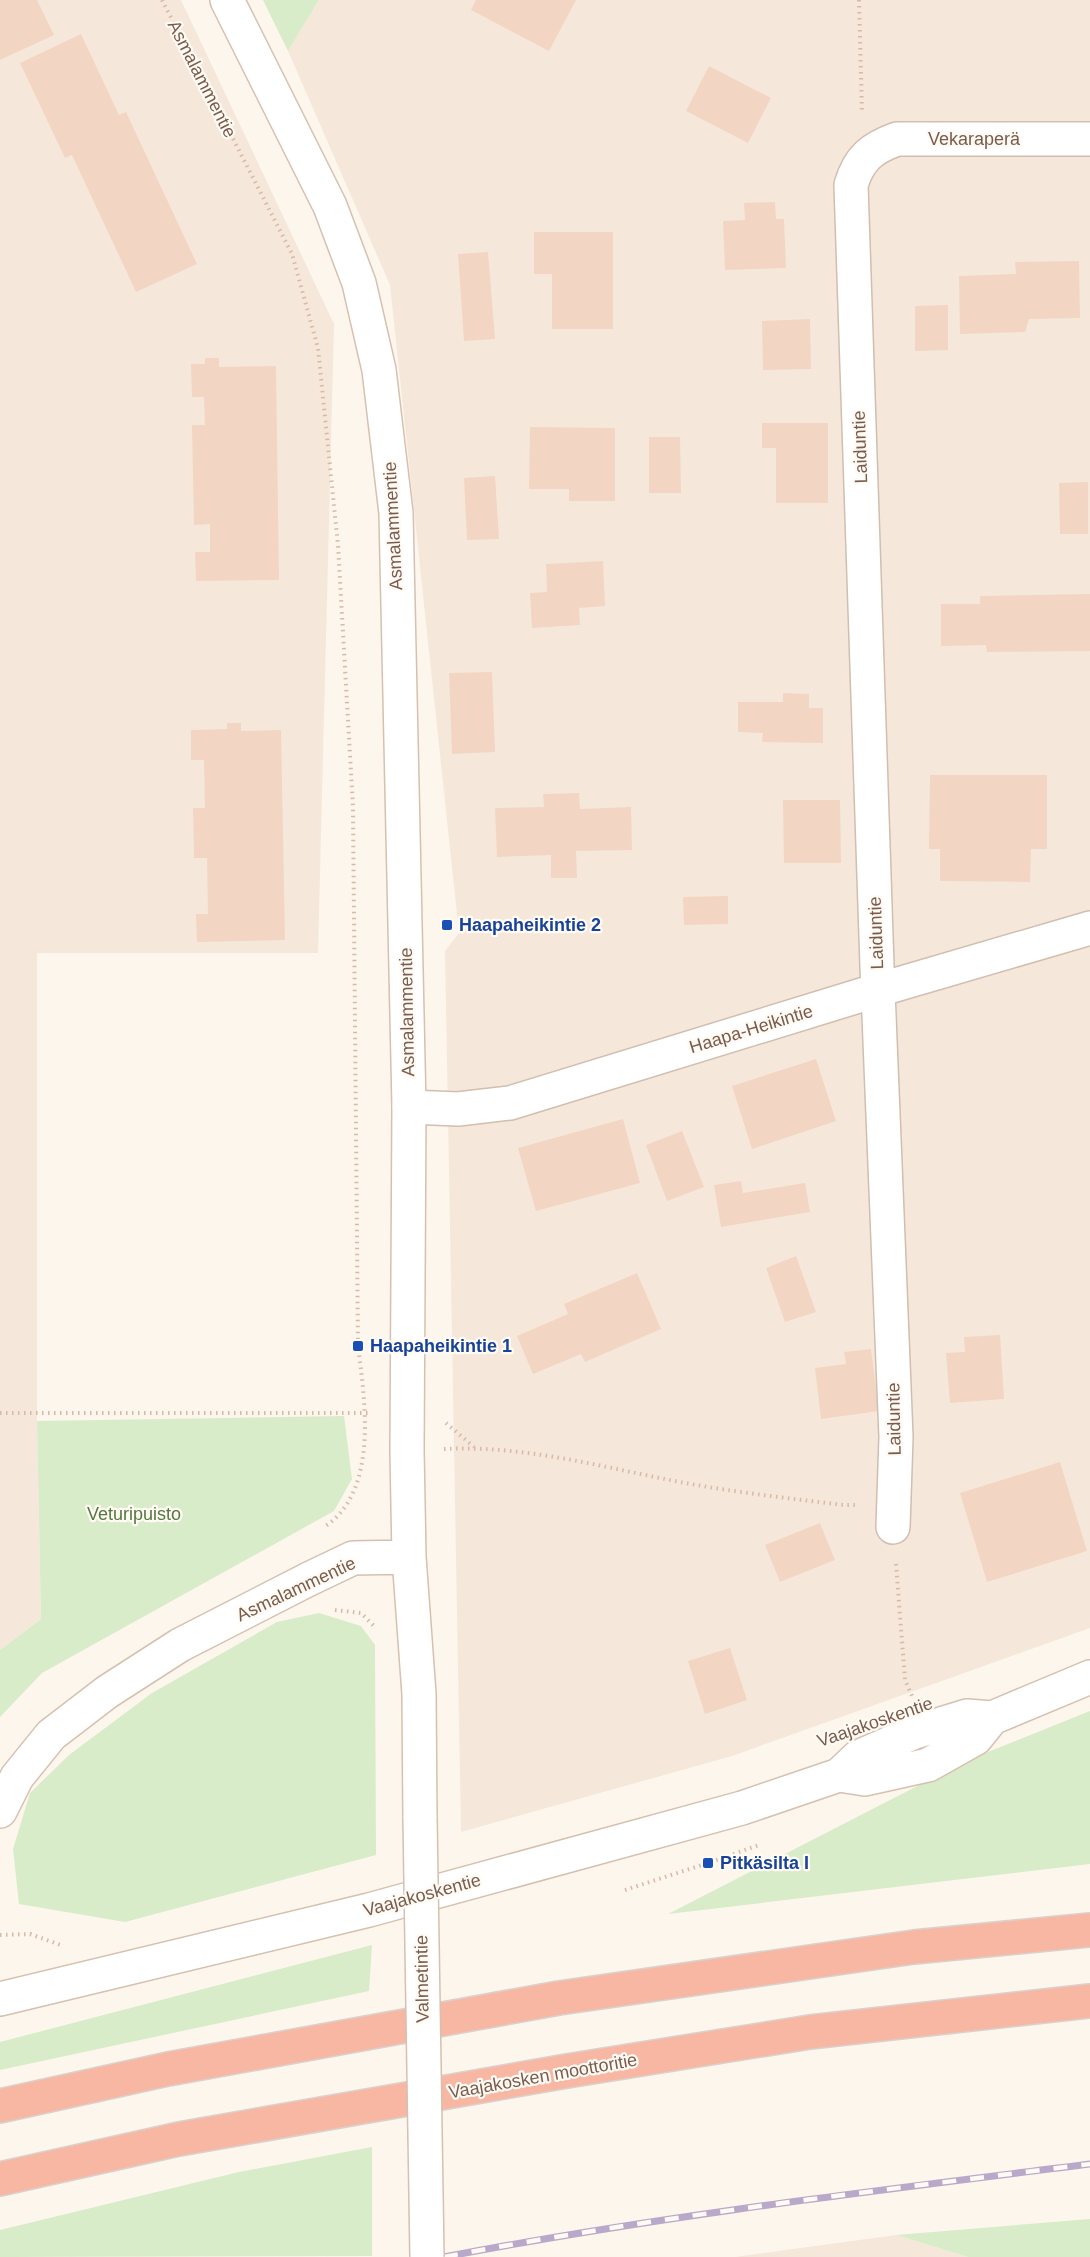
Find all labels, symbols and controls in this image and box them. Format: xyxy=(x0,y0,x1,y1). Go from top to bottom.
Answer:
street label: Asmalammentie xyxy=(164,17,240,141)
street label: Vekaraperä xyxy=(928,129,1021,149)
street label: Laiduntie xyxy=(849,410,871,484)
street label: Asmalammentie xyxy=(380,461,406,591)
street label: Laiduntie xyxy=(865,896,887,970)
place label: Haapaheikintie 2 xyxy=(459,915,601,935)
marker: Haapaheikintie 2 xyxy=(440,918,454,932)
street label: Asmalammentie xyxy=(396,947,418,1077)
street label: Haapa-Heikintie xyxy=(687,1001,815,1057)
place label: Haapaheikintie 1 xyxy=(370,1336,512,1356)
marker: Haapaheikintie 1 xyxy=(351,1339,365,1353)
street label: Laiduntie xyxy=(883,1382,905,1456)
park label: Veturipuisto xyxy=(87,1504,181,1524)
street label: Asmalammentie xyxy=(233,1553,359,1625)
street label: Vaajakoskentie xyxy=(815,1693,935,1751)
place label: Pitkäsilta I xyxy=(720,1853,809,1873)
marker: Pitkäsilta I xyxy=(701,1856,715,1870)
street label: Vaajakoskentie xyxy=(361,1870,483,1920)
street label: Valmetintie xyxy=(411,1935,433,2023)
street label: Vaajakosken moottoritie xyxy=(447,2050,639,2102)

